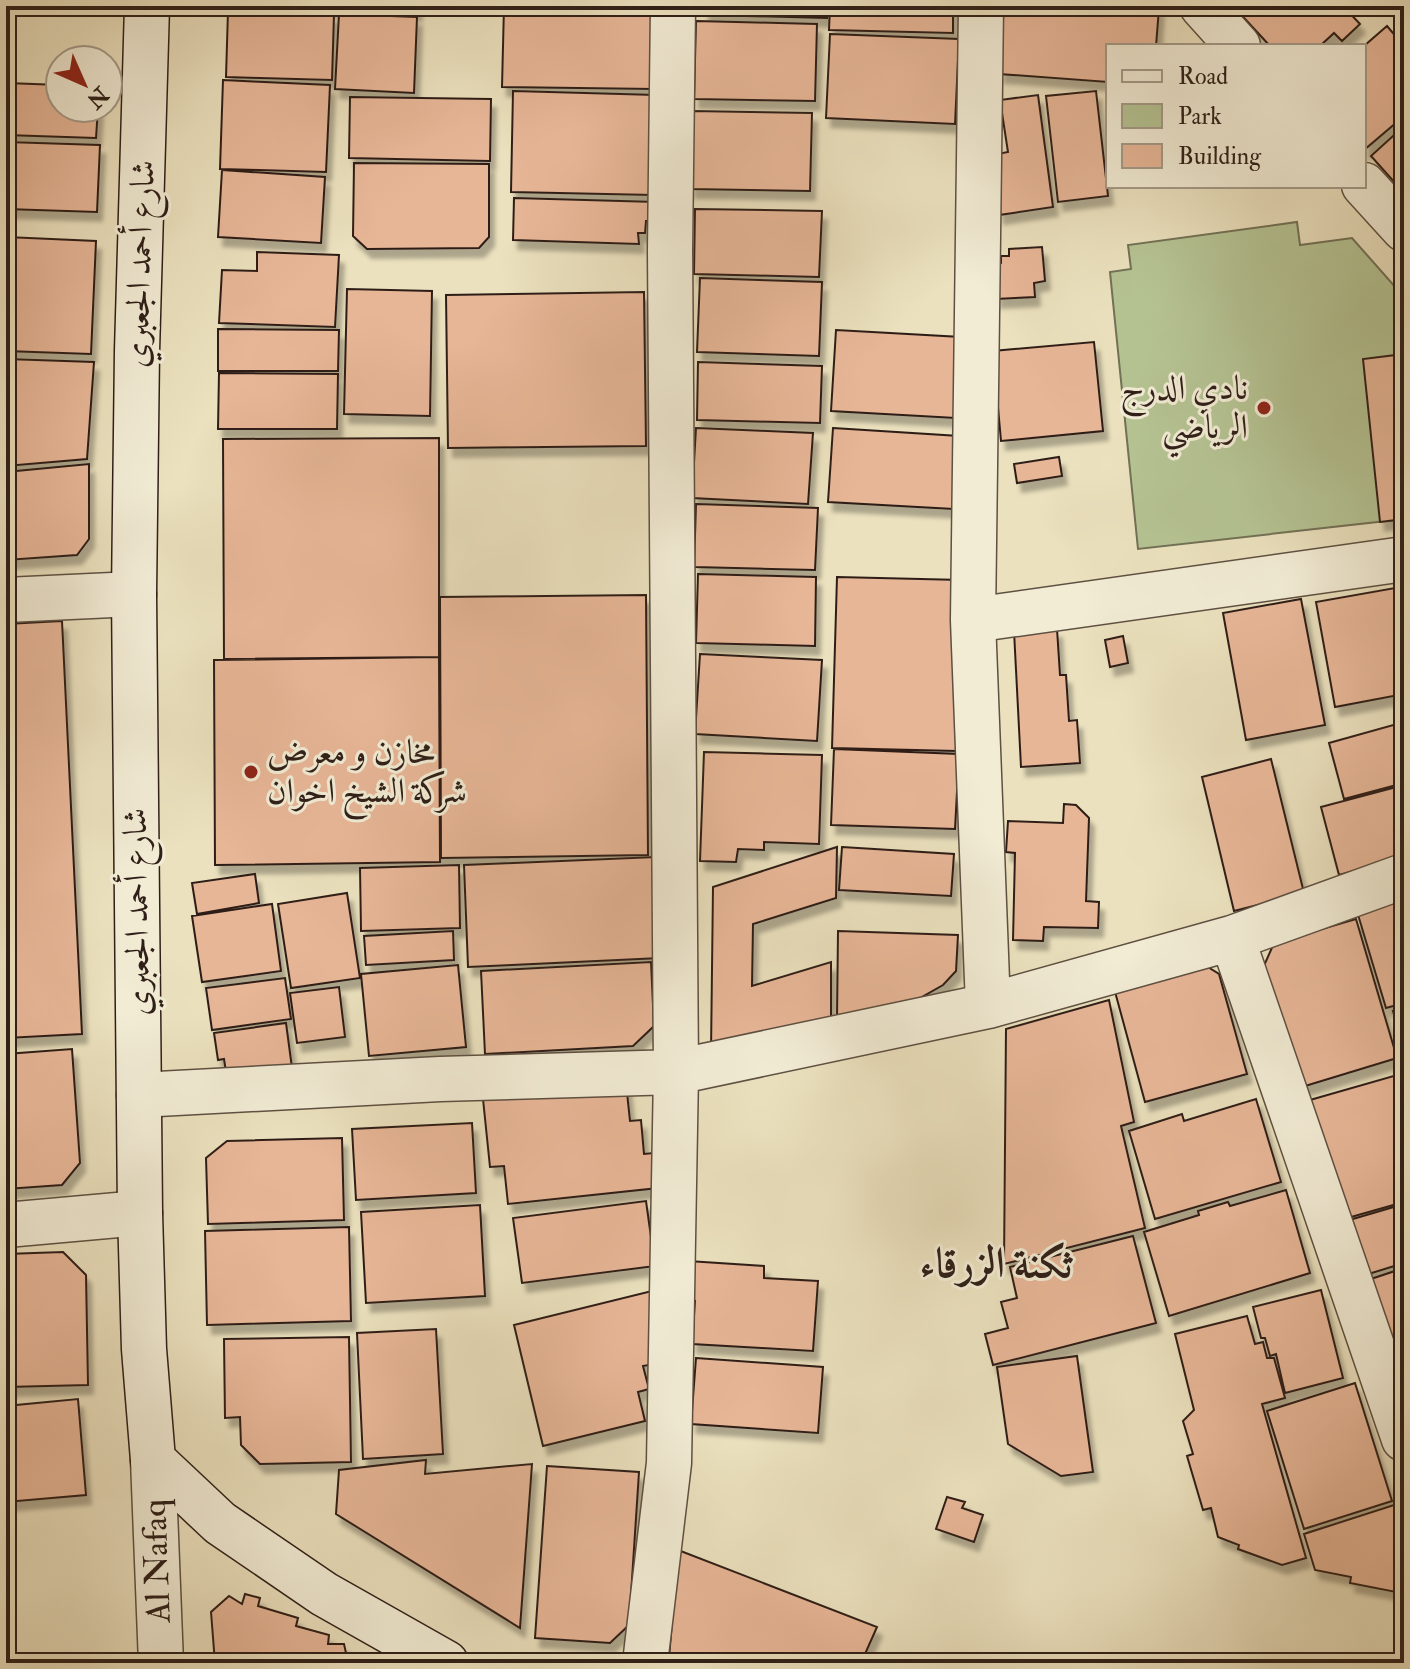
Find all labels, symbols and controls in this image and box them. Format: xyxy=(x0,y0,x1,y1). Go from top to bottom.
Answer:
north arrow xyxy=(44,44,124,124)
legend xyxy=(1106,44,1366,188)
text: Road xyxy=(1178,61,1228,92)
text: N xyxy=(80,80,115,115)
text: Park xyxy=(1178,101,1222,132)
text: Building xyxy=(1178,141,1262,172)
street label: شارع أحمد الجعبري xyxy=(112,159,171,369)
place label: نادي الدرج الرياضي xyxy=(1121,367,1248,458)
marker: نادي الدرج الرياضي xyxy=(1255,399,1273,417)
place label: مخازن و معرض شركة الشيخ اخوان xyxy=(267,731,467,821)
marker: مخازن و معرض شركة الشيخ اخوان xyxy=(242,763,260,781)
street label: شارع أحمد الجعبري xyxy=(111,808,166,1016)
district label: ثكنة الزرقاء xyxy=(920,1238,1073,1290)
street label: Al Nafaq xyxy=(133,1498,181,1625)

